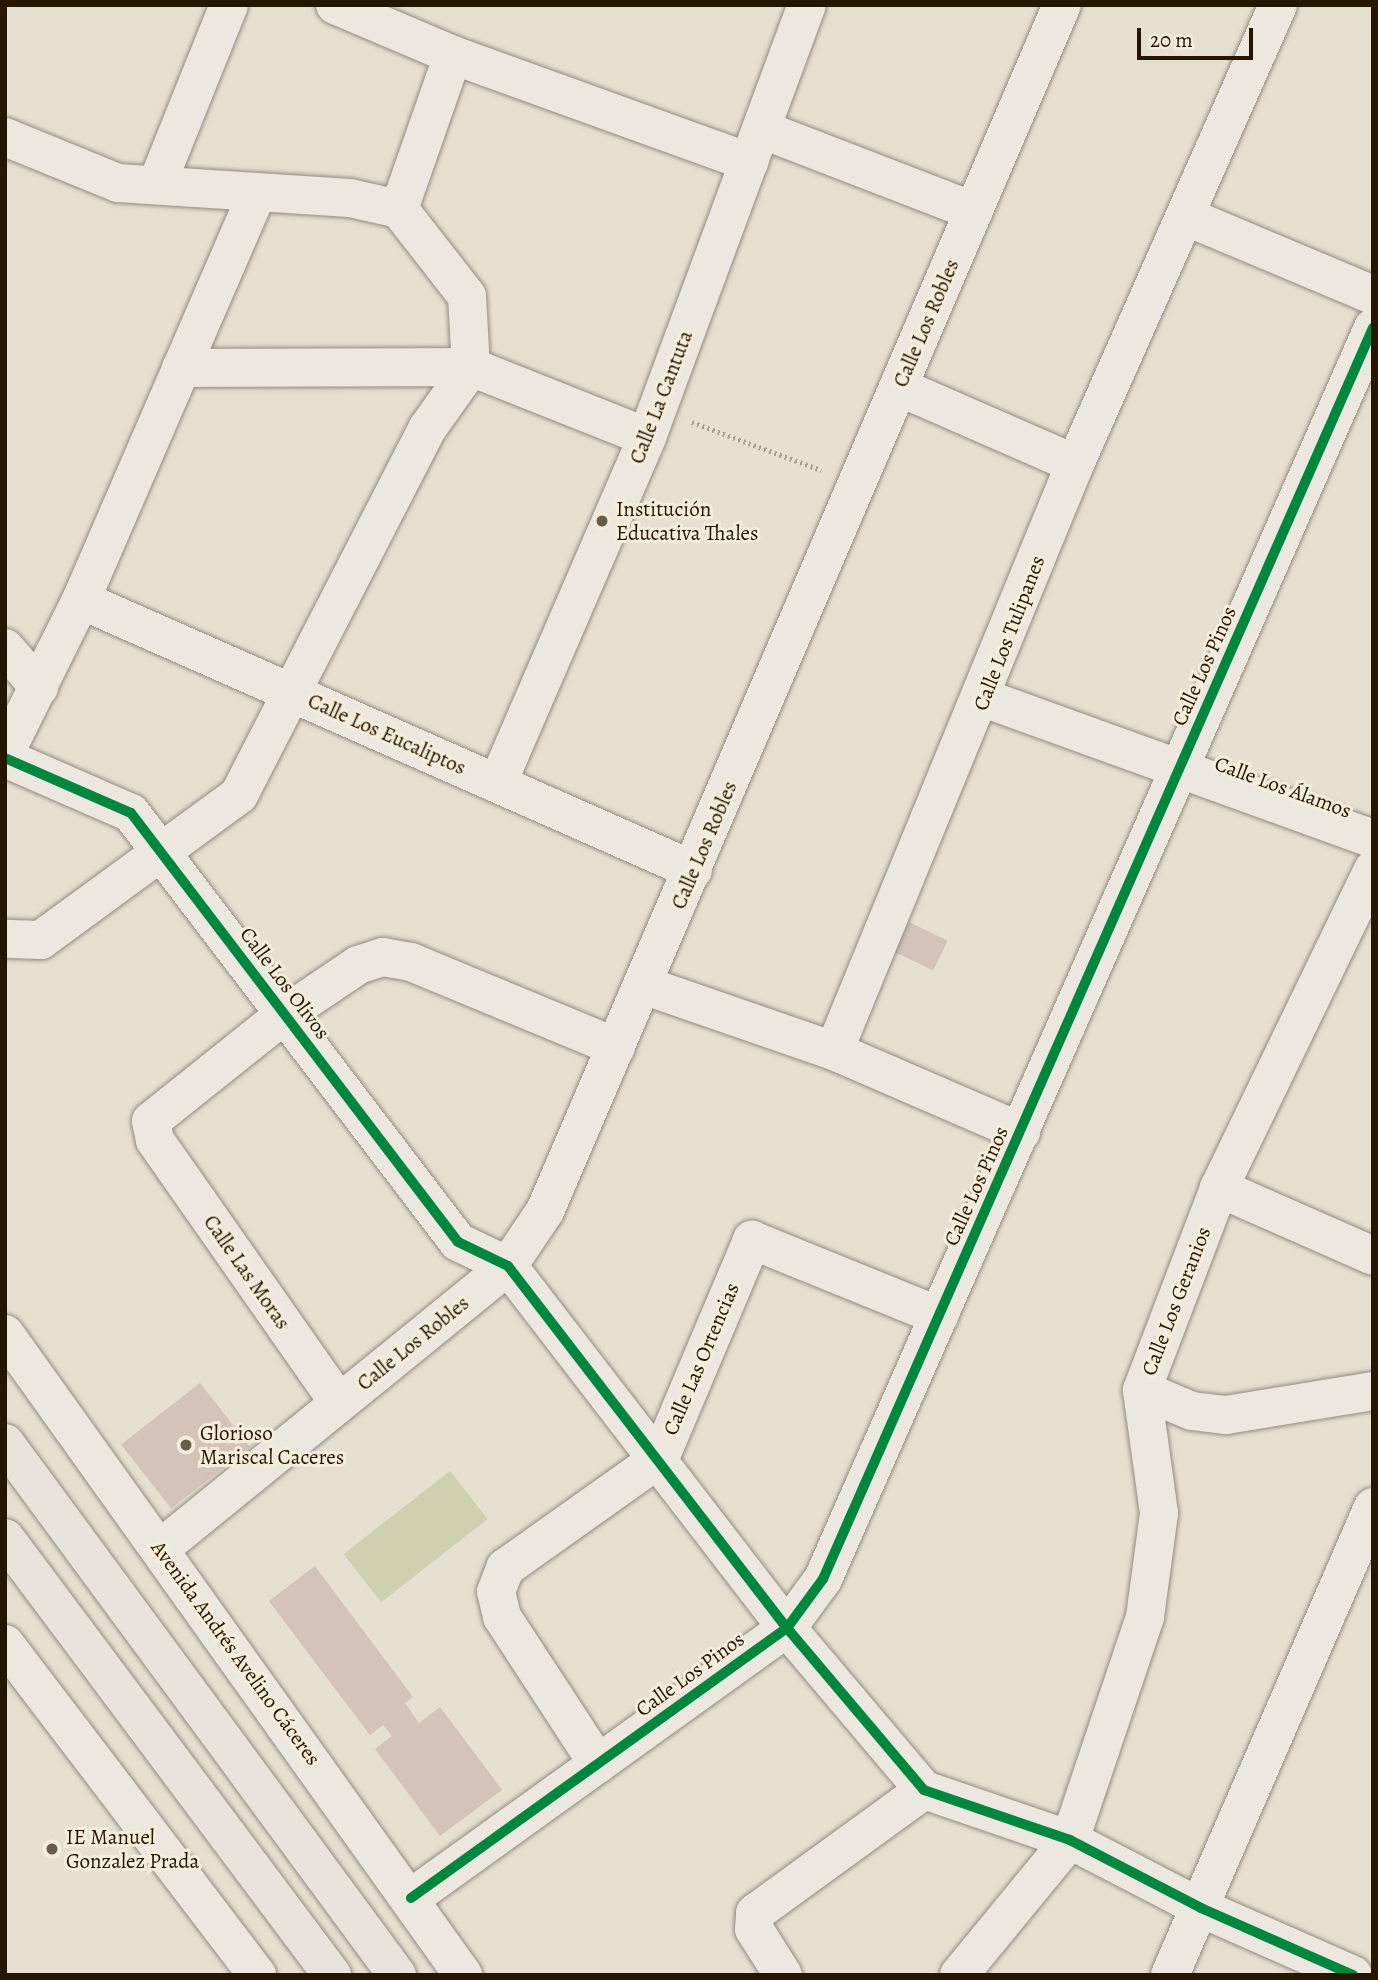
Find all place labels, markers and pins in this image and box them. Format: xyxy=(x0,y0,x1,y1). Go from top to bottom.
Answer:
place label: Institución Educativa Thales xyxy=(616,496,758,546)
marker: Institución Educativa Thales xyxy=(594,513,610,529)
place label: Glorioso Mariscal Caceres xyxy=(200,1420,344,1470)
marker: Glorioso Mariscal Caceres xyxy=(178,1437,194,1453)
place label: IE Manuel Gonzalez Prada xyxy=(66,1824,199,1874)
marker: IE Manuel Gonzalez Prada xyxy=(44,1841,60,1857)

